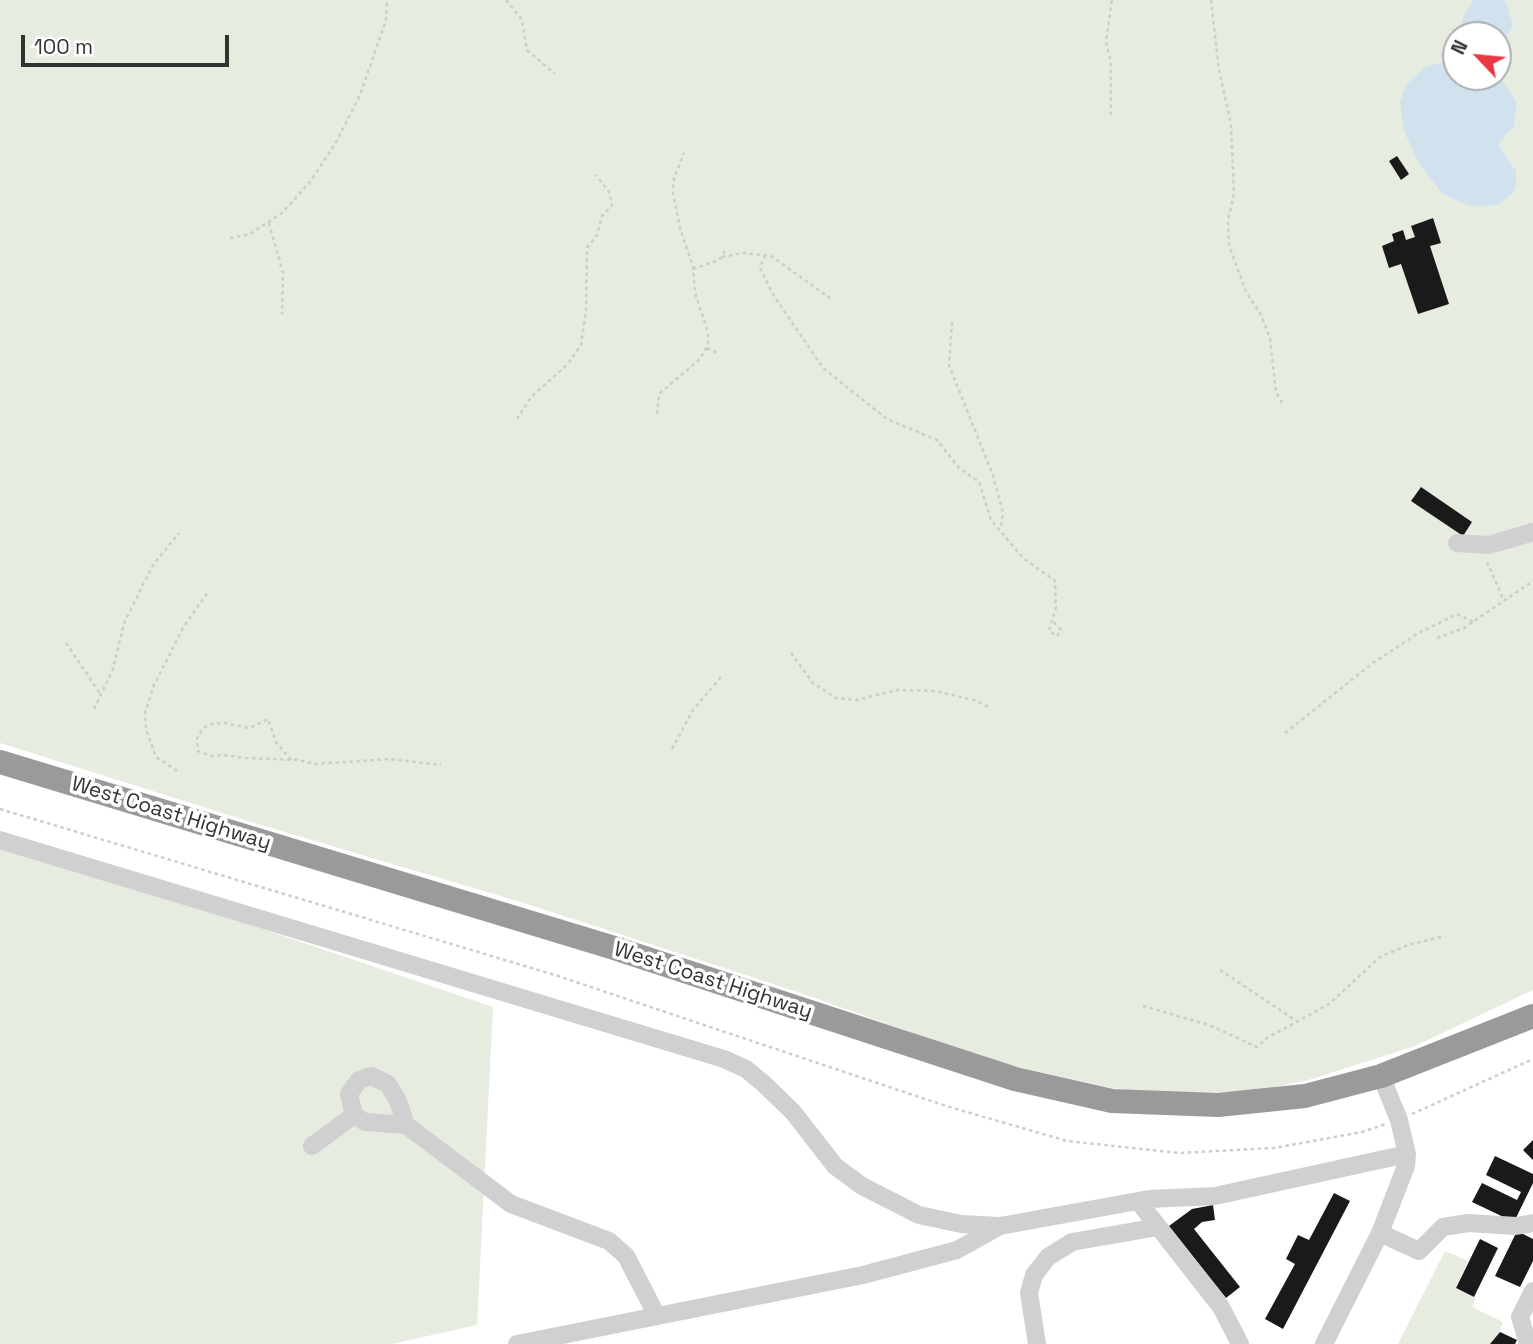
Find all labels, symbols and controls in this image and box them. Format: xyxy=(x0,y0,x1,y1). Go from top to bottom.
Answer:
scale bar xyxy=(24,21,233,65)
north arrow xyxy=(1442,21,1512,91)
text: 100 m xyxy=(34,33,93,60)
text: N xyxy=(1445,36,1473,59)
street label: West Coast Highway xyxy=(68,772,274,856)
street label: West Coast Highway xyxy=(611,937,815,1025)

